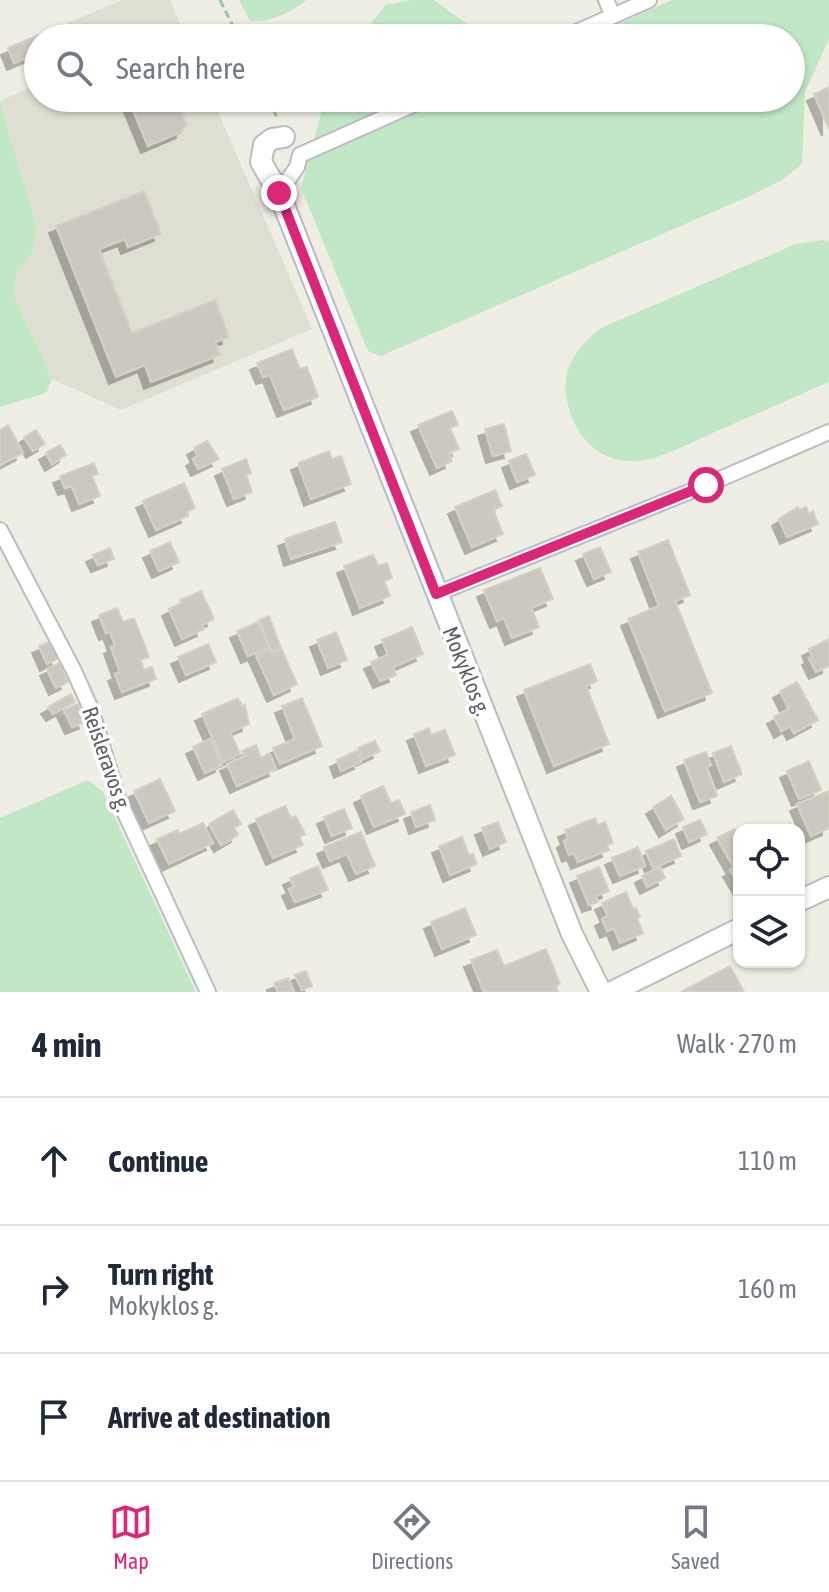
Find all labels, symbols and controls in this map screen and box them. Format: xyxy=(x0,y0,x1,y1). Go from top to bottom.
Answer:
search box xyxy=(24,24,805,112)
icon: search xyxy=(52,46,96,90)
text: Search here xyxy=(116,51,245,85)
route end xyxy=(261,175,297,211)
route start xyxy=(688,467,724,503)
street label: Mokyklos g. xyxy=(437,623,497,719)
street label: Reisleravos g. xyxy=(77,703,137,815)
map controls xyxy=(733,824,805,968)
button: locate xyxy=(733,824,805,896)
button: layers xyxy=(733,896,805,968)
text: 4 min xyxy=(32,1025,101,1064)
text: Walk · 270 m xyxy=(677,1029,797,1059)
icon: ahead xyxy=(32,1139,76,1183)
text: Continue xyxy=(108,1144,208,1178)
text: 110 m xyxy=(738,1146,797,1176)
text: Turn right xyxy=(108,1257,214,1291)
icon: right xyxy=(32,1267,76,1311)
text: 160 m xyxy=(738,1274,797,1304)
text: Mokyklos g. xyxy=(108,1291,219,1321)
icon: arrive xyxy=(32,1395,76,1439)
text: Arrive at destination xyxy=(108,1400,330,1434)
tab: Map xyxy=(109,1500,153,1574)
tab: Directions xyxy=(371,1500,453,1574)
tab: Saved xyxy=(671,1500,720,1574)

